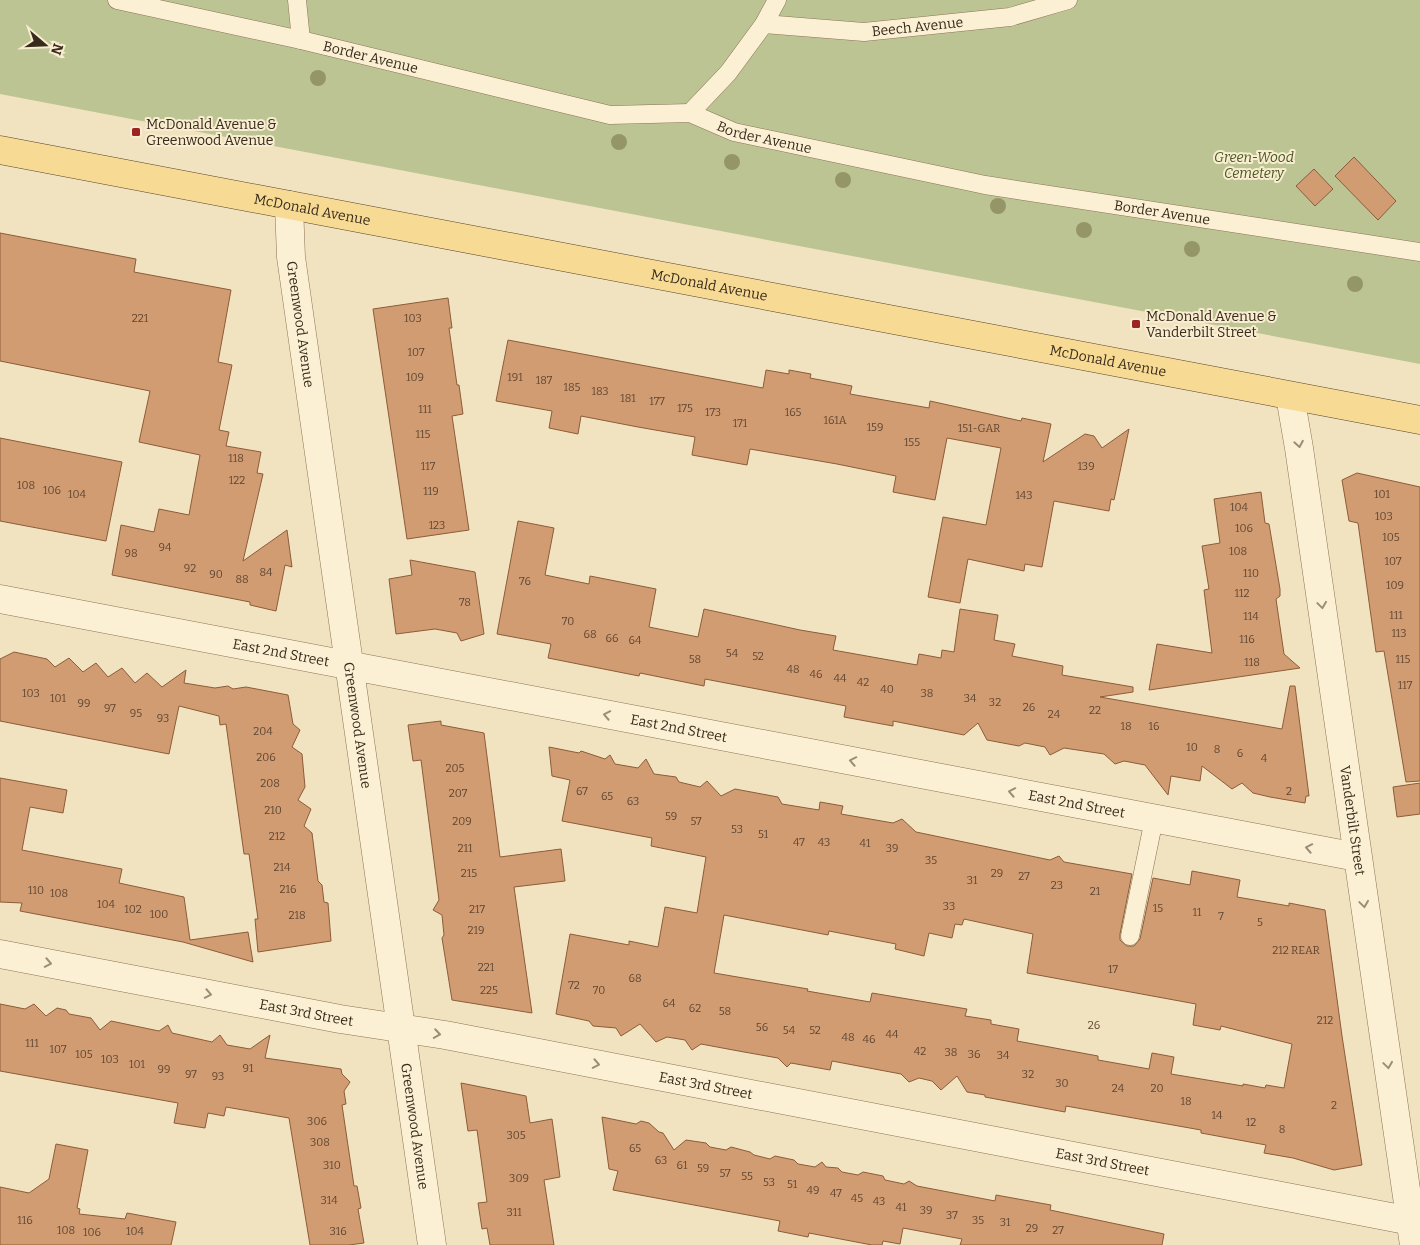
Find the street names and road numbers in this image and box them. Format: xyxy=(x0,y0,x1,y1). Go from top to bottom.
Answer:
street label: Beech Avenue xyxy=(871,14,964,40)
street label: Border Avenue xyxy=(321,38,420,77)
street label: Border Avenue xyxy=(714,118,813,157)
street label: McDonald Avenue xyxy=(253,190,372,229)
street label: Border Avenue xyxy=(1113,197,1211,229)
street label: Greenwood Avenue xyxy=(283,260,318,389)
street label: McDonald Avenue xyxy=(649,266,769,305)
street label: McDonald Avenue xyxy=(1048,342,1168,381)
street label: East 2nd Street xyxy=(231,635,331,670)
street label: Greenwood Avenue xyxy=(340,661,375,790)
street label: East 2nd Street xyxy=(629,711,728,746)
street label: Vanderbilt Street xyxy=(1336,764,1369,877)
street label: East 2nd Street xyxy=(1027,787,1126,822)
street label: East 3rd Street xyxy=(258,996,354,1030)
street label: Greenwood Avenue xyxy=(397,1062,432,1191)
street label: East 3rd Street xyxy=(657,1068,754,1103)
street label: East 3rd Street xyxy=(1054,1145,1151,1179)

